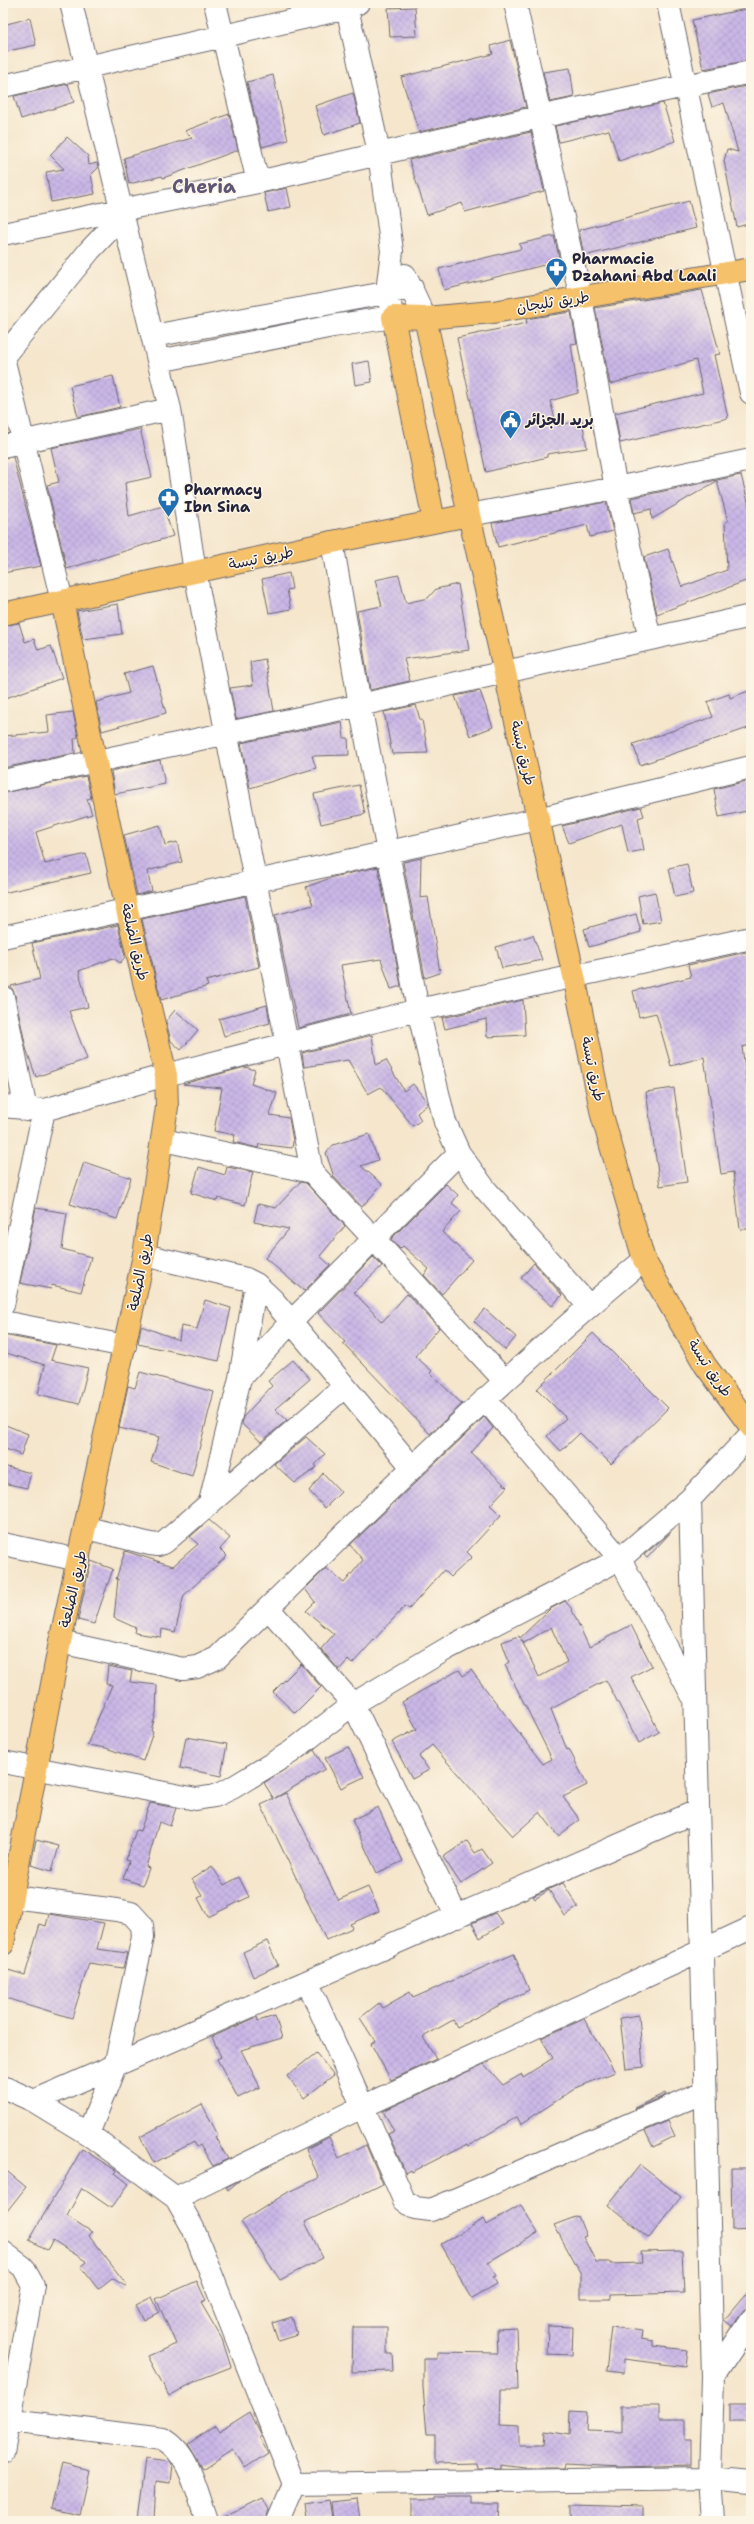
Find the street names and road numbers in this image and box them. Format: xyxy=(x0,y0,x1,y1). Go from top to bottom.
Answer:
street label: طريق ثليجان xyxy=(515,286,591,318)
street label: طريق تبسة xyxy=(227,541,295,575)
street label: طريق تبسة xyxy=(506,719,540,787)
street label: طريق الضلعة xyxy=(116,901,154,983)
street label: طريق تبسة xyxy=(576,1035,610,1103)
street label: طريق الضلعة xyxy=(123,1231,157,1313)
street label: طريق تبسة xyxy=(683,1335,737,1401)
street label: طريق الضلعة xyxy=(54,1548,92,1630)

